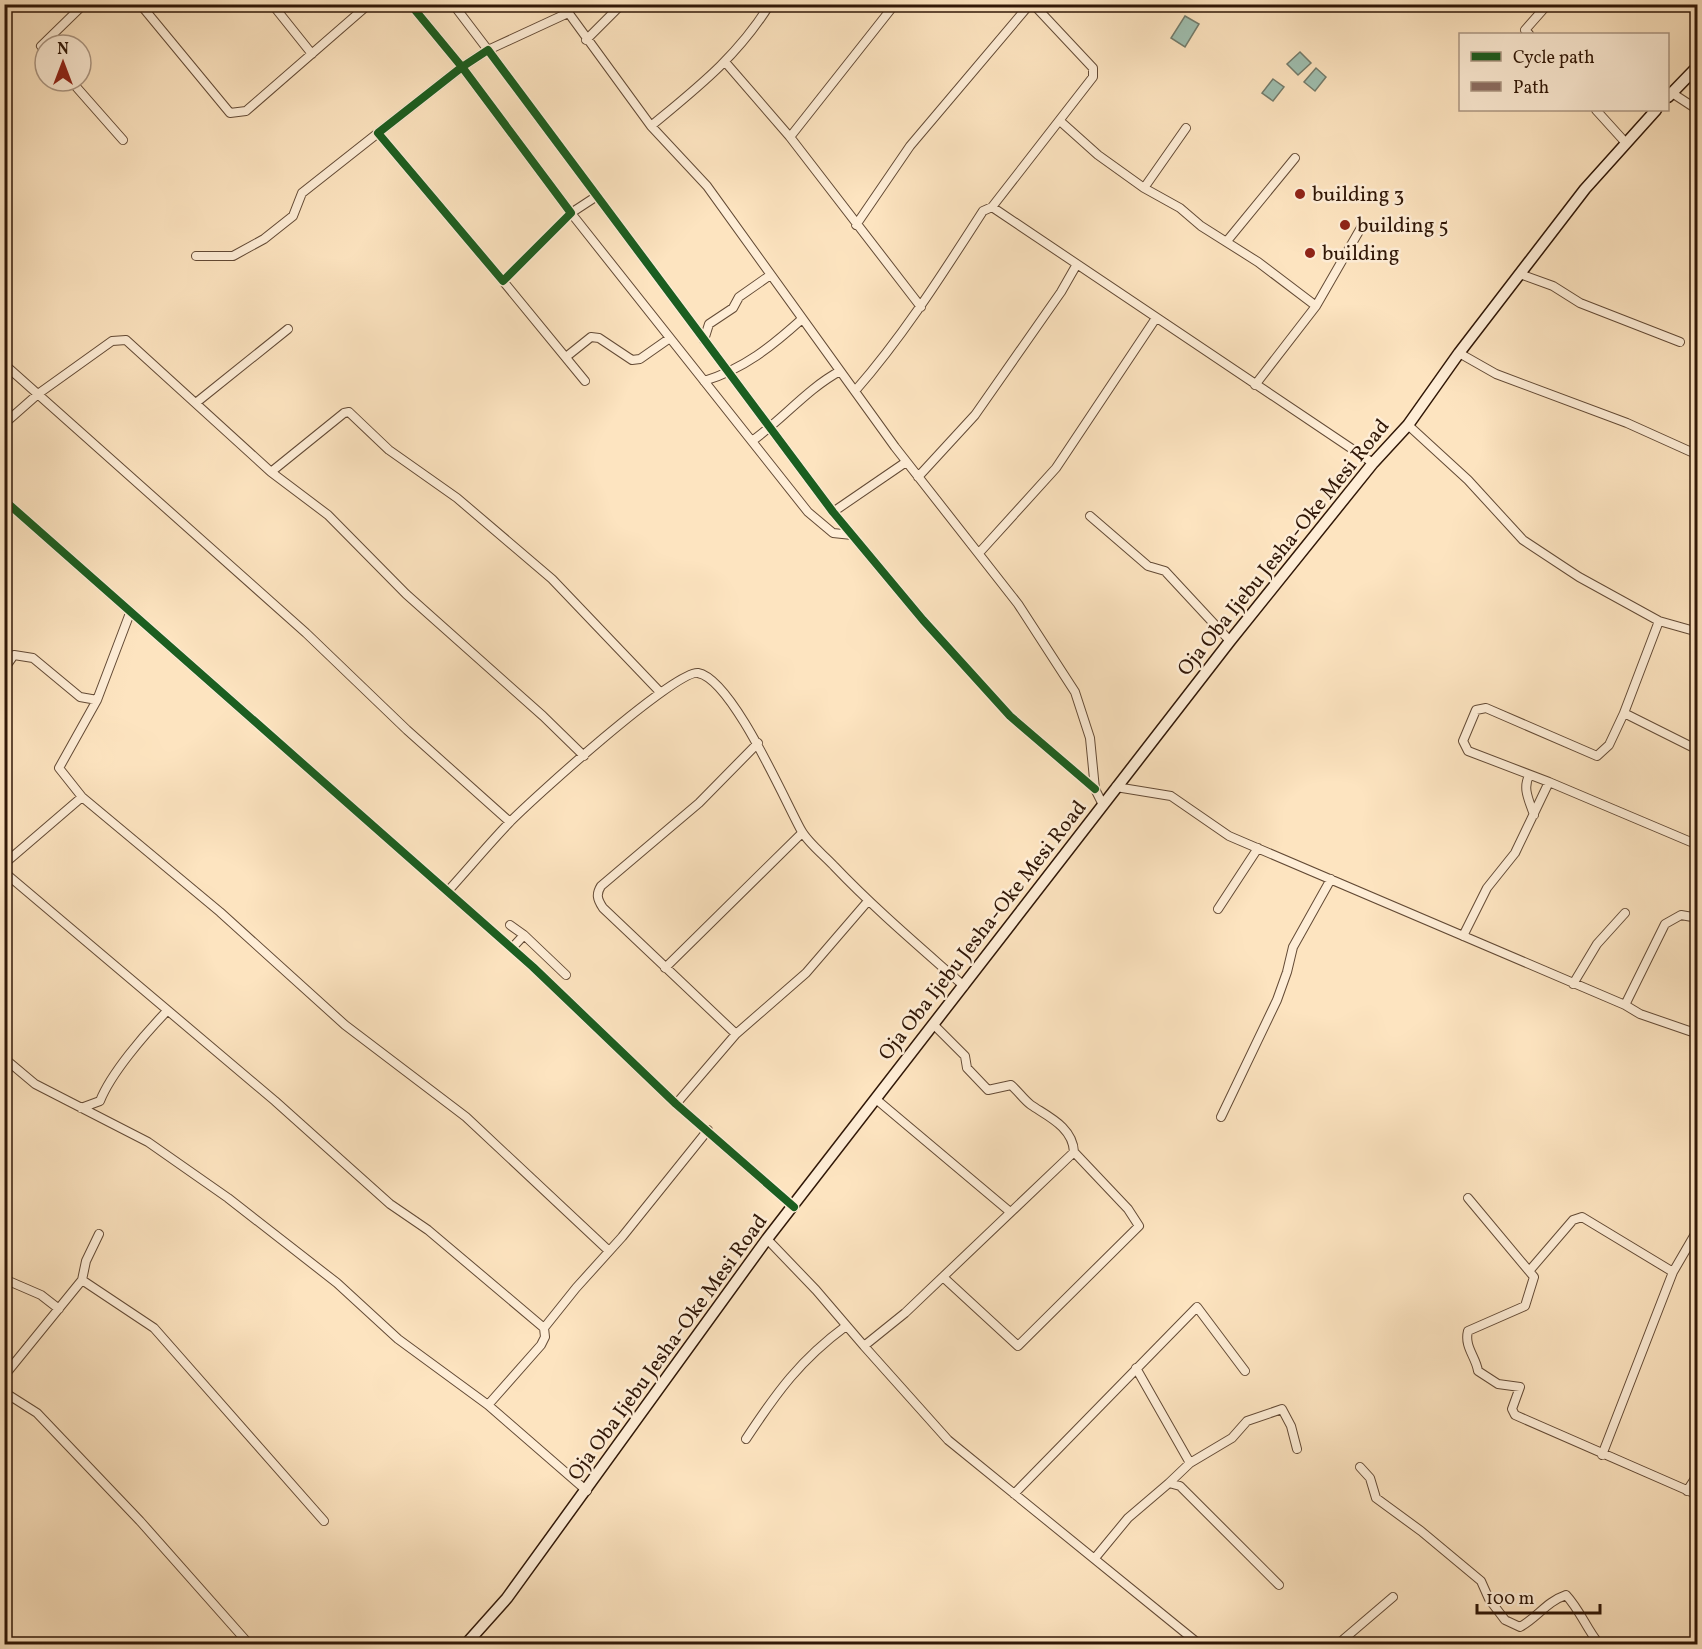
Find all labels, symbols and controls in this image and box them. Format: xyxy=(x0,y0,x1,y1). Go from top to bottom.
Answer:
north arrow xyxy=(33,33,93,93)
legend xyxy=(1459,33,1669,111)
text: N xyxy=(57,39,69,61)
text: Cycle path xyxy=(1513,46,1595,71)
text: Path xyxy=(1513,76,1549,101)
place label: building 3 xyxy=(1312,181,1404,210)
marker: building 3 xyxy=(1293,187,1307,201)
place label: building 5 xyxy=(1357,212,1449,241)
marker: building 5 xyxy=(1338,218,1352,232)
place label: building xyxy=(1322,240,1399,269)
marker: building xyxy=(1303,246,1317,260)
street label: Oja Oba Ijebu Jesha-Oke Mesi Road xyxy=(1171,413,1397,683)
street label: Oja Oba Ijebu Jesha-Oke Mesi Road xyxy=(872,795,1094,1067)
street label: Oja Oba Ijebu Jesha-Oke Mesi Road xyxy=(562,1209,775,1487)
scale bar xyxy=(1477,1577,1600,1615)
text: 100 m xyxy=(1486,1587,1535,1612)

